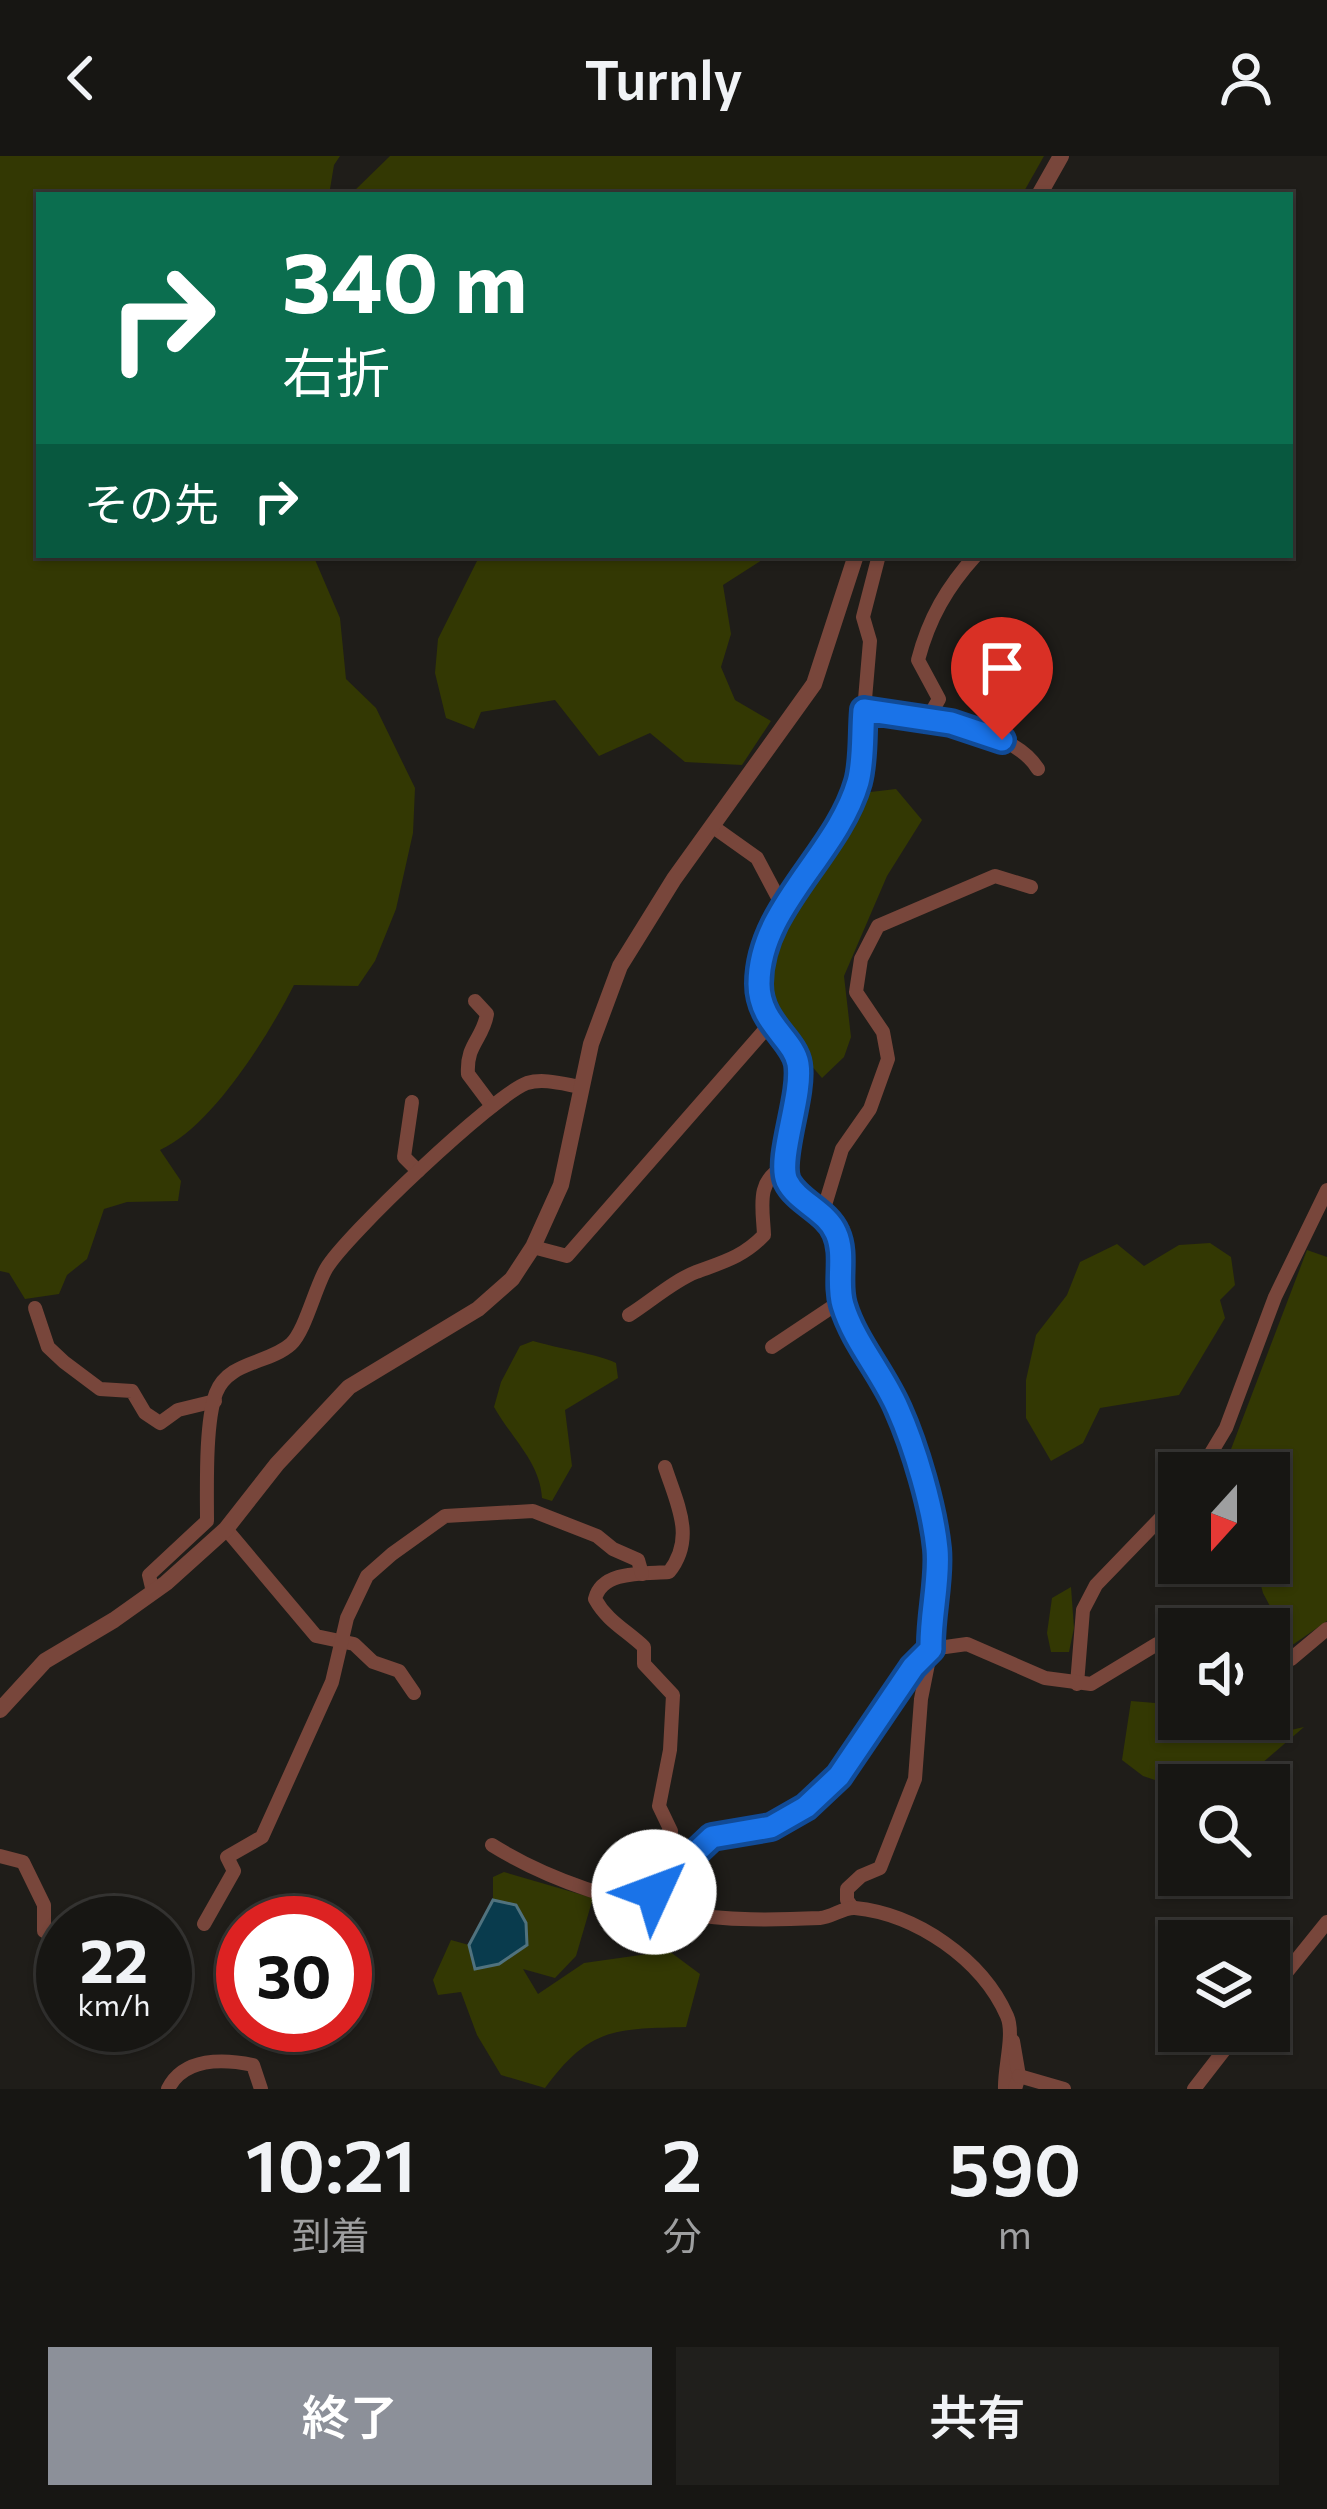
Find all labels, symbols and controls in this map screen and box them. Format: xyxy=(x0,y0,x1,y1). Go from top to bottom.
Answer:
icon: back xyxy=(48,45,114,111)
text: Turnly xyxy=(584,45,743,111)
icon: person xyxy=(1213,45,1279,111)
text: 340 m xyxy=(282,228,528,330)
icon: right xyxy=(84,240,240,396)
text: 右折 xyxy=(282,338,390,404)
icon: right xyxy=(243,468,309,534)
text: その先 xyxy=(84,475,219,530)
pin xyxy=(951,617,1053,740)
icon: arrive xyxy=(969,635,1035,701)
north arrow xyxy=(1158,1452,1290,1584)
map controls xyxy=(1158,1452,1290,2052)
button: sound xyxy=(1158,1608,1290,1740)
button: search xyxy=(1158,1764,1290,1896)
position arrow xyxy=(591,1829,717,1955)
speed limit sign: 30 xyxy=(216,1896,372,2052)
button: layers xyxy=(1158,1920,1290,2052)
text: 22 xyxy=(80,1922,148,1995)
text: km/h xyxy=(78,1985,150,2022)
text: 10:21 xyxy=(246,2119,416,2207)
text: 2 xyxy=(662,2119,702,2207)
text: 590 xyxy=(948,2123,1081,2211)
text: m xyxy=(998,2209,1032,2257)
text: 到着 xyxy=(292,2210,370,2258)
text: 分 xyxy=(663,2210,702,2258)
button: 終了 xyxy=(48,2347,652,2485)
button: 共有 xyxy=(676,2347,1279,2485)

